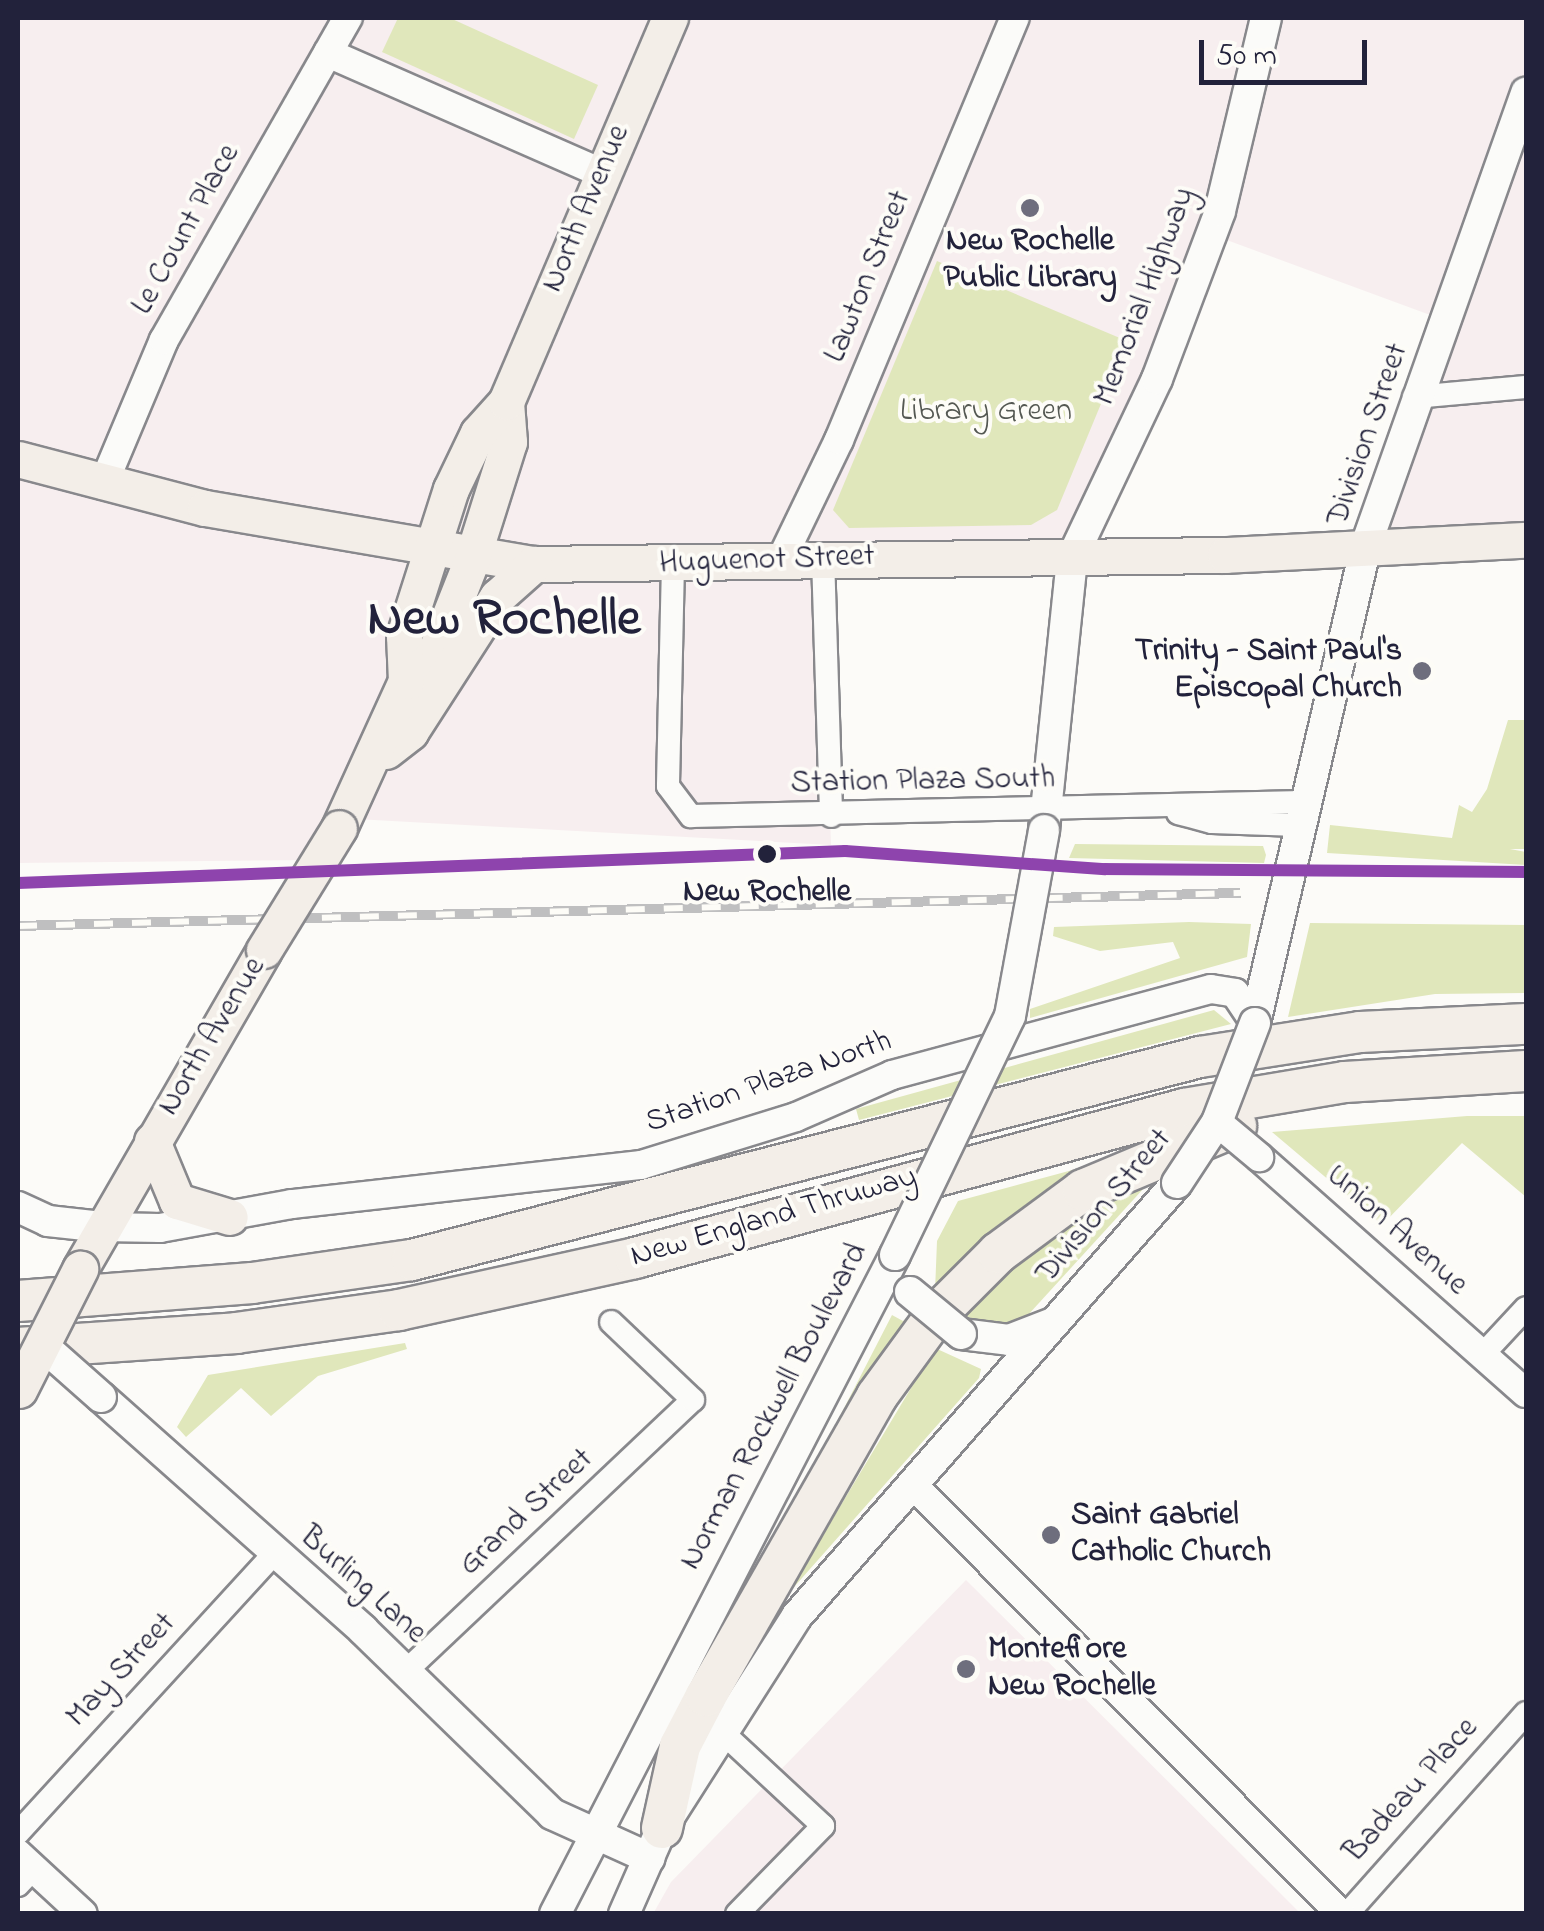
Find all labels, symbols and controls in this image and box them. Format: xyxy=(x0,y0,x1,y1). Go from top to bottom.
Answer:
scale bar xyxy=(1204,20,1372,82)
text: 50 m xyxy=(1216,35,1277,79)
street label: North Avenue xyxy=(535,120,639,298)
street label: Le Count Place xyxy=(124,138,250,322)
street label: Memorial Highway xyxy=(1087,183,1205,411)
street label: Lawton Street xyxy=(817,185,921,369)
marker: New Rochelle Public Library xyxy=(1019,197,1041,219)
place label: New Rochelle Public Library xyxy=(943,224,1117,299)
street label: Division Street xyxy=(1320,339,1418,531)
park label: Library Green xyxy=(900,393,1072,431)
street label: Huguenot Street xyxy=(659,538,875,584)
district label: New Rochelle xyxy=(367,590,641,652)
place label: Trinity - Saint Paul's Episcopal Church xyxy=(1135,634,1402,709)
marker: Trinity - Saint Paul's Episcopal Church xyxy=(1411,660,1433,682)
street label: Station Plaza South xyxy=(790,760,1056,804)
marker: New Rochelle xyxy=(752,839,782,869)
place label: New Rochelle xyxy=(683,874,851,912)
street label: North Avenue xyxy=(151,951,275,1123)
street label: Station Plaza North xyxy=(641,1023,897,1143)
street label: Division Street xyxy=(1029,1122,1181,1292)
street label: Union Avenue xyxy=(1317,1157,1475,1305)
street label: New England Thruway xyxy=(627,1159,921,1277)
street label: Norman Rockwell Boulevard xyxy=(673,1237,877,1577)
street label: Grand Street xyxy=(452,1441,602,1585)
place label: Saint Gabriel Catholic Church xyxy=(1071,1498,1271,1573)
street label: Burling Lane xyxy=(290,1519,434,1653)
marker: Saint Gabriel Catholic Church xyxy=(1040,1524,1062,1546)
street label: May Street xyxy=(59,1606,185,1736)
place label: Montefiore New Rochelle xyxy=(988,1632,1156,1707)
marker: Montefiore New Rochelle xyxy=(953,1656,979,1682)
street label: Badeau Place xyxy=(1337,1710,1487,1872)

